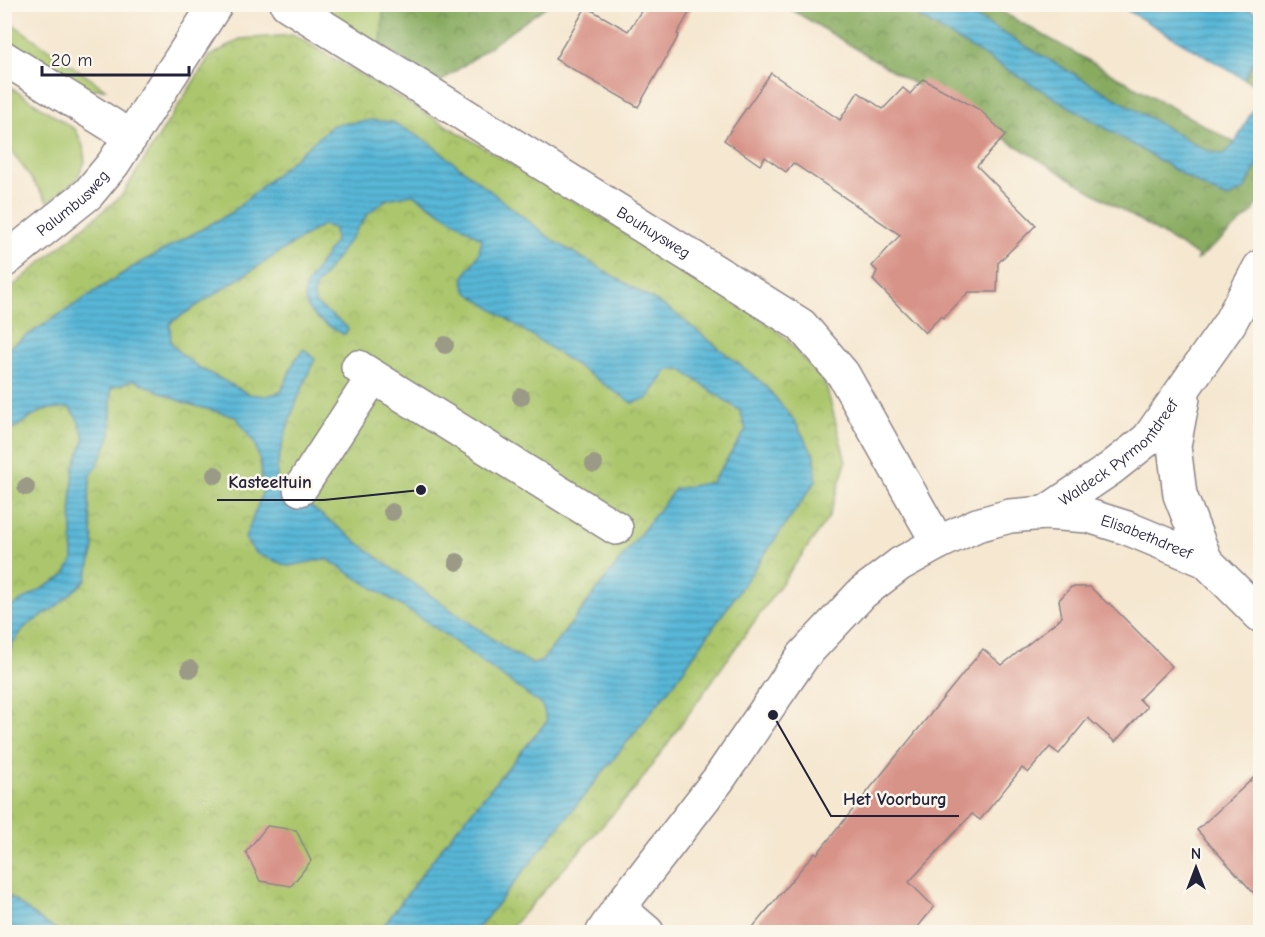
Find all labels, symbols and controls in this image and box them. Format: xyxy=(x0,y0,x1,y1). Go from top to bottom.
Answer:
scale bar xyxy=(42,39,189,77)
text: 20 m xyxy=(51,50,92,71)
street label: Palumbusweg xyxy=(33,167,113,240)
street label: Bouhuysweg xyxy=(613,203,693,262)
street label: Waldeck Pyrmontdreef xyxy=(1056,395,1183,510)
callout: Kasteeltuin xyxy=(217,464,324,500)
text: Kasteeltuin xyxy=(228,472,312,493)
street label: Elisabethdreef xyxy=(1099,511,1196,564)
callout: Het Voorburg xyxy=(831,780,959,816)
text: Het Voorburg xyxy=(843,789,947,810)
north arrow xyxy=(1166,838,1226,898)
text: N xyxy=(1191,845,1201,863)

